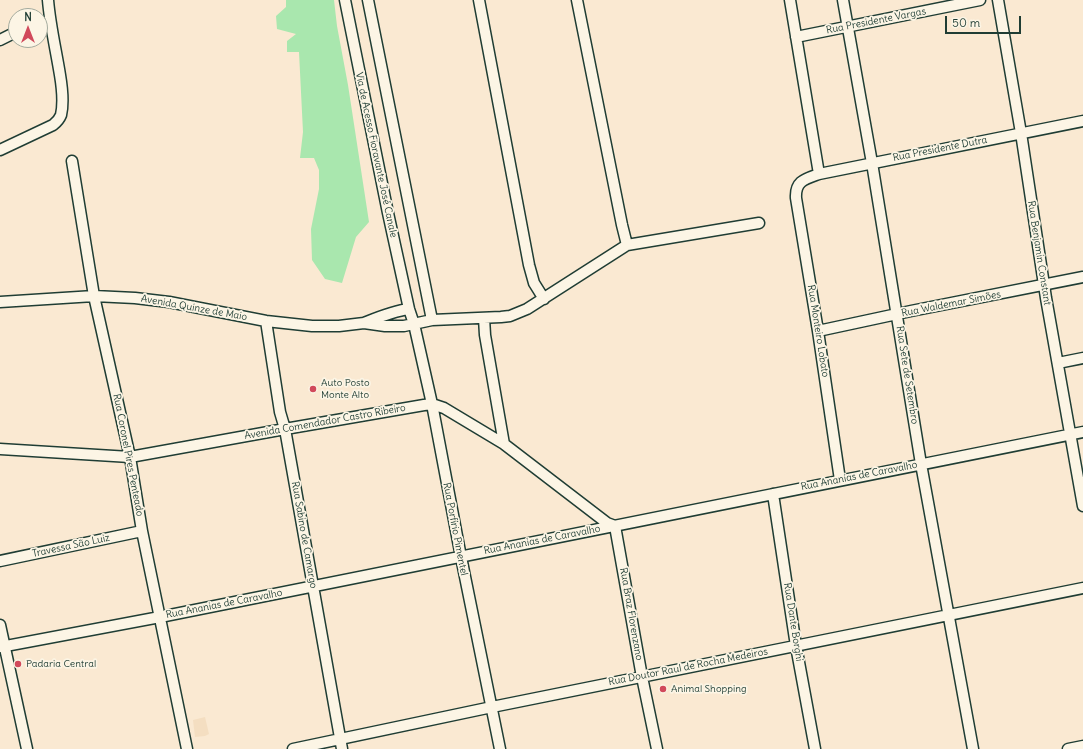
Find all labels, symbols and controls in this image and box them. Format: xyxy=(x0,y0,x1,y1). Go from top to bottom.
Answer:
street label: Rua Presidente Vargas xyxy=(825,5,927,37)
north arrow xyxy=(8,8,48,48)
scale bar xyxy=(947,8,1023,34)
text: N xyxy=(24,10,32,24)
text: 50 m xyxy=(952,15,980,30)
street label: Via de Acesso Fioravante José Canale xyxy=(353,71,399,239)
street label: Rua Presidente Dutra xyxy=(892,134,988,164)
street label: Rua Benjamin Constant xyxy=(1025,200,1053,306)
street label: Rua Monteiro Lobato xyxy=(805,284,831,378)
street label: Rua Waldemar Simões xyxy=(900,288,1002,320)
street label: Avenida Quinze de Maio xyxy=(140,293,248,323)
street label: Rua Sete de Setembro xyxy=(893,325,921,425)
place label: Auto Posto Monte Alto xyxy=(321,377,370,400)
marker: Auto Posto Monte Alto xyxy=(308,384,318,394)
street label: Rua Coronel Pires Penteado xyxy=(110,393,146,517)
street label: Avenida Comendador Castro Ribeiro xyxy=(243,402,407,442)
street label: Rua Ananias de Caravalho xyxy=(800,459,918,493)
street label: Rua Sabino de Camargo xyxy=(289,481,319,589)
street label: Rua Porfírio Pimentel xyxy=(440,481,470,577)
street label: Rua Ananias de Caravalho xyxy=(483,523,601,557)
street label: Travessa São Luiz xyxy=(31,532,111,560)
street label: Rua Braz Florenzano xyxy=(617,567,645,661)
street label: Rua Dante Borghi xyxy=(781,582,805,662)
street label: Rua Ananias de Caravalho xyxy=(165,587,283,621)
street label: Rua Doutor Raul de Rocha Medeiros xyxy=(607,646,769,688)
place label: Padaria Central xyxy=(26,658,96,670)
marker: Padaria Central xyxy=(13,659,23,669)
place label: Animal Shopping xyxy=(671,683,747,695)
marker: Animal Shopping xyxy=(658,684,668,694)

